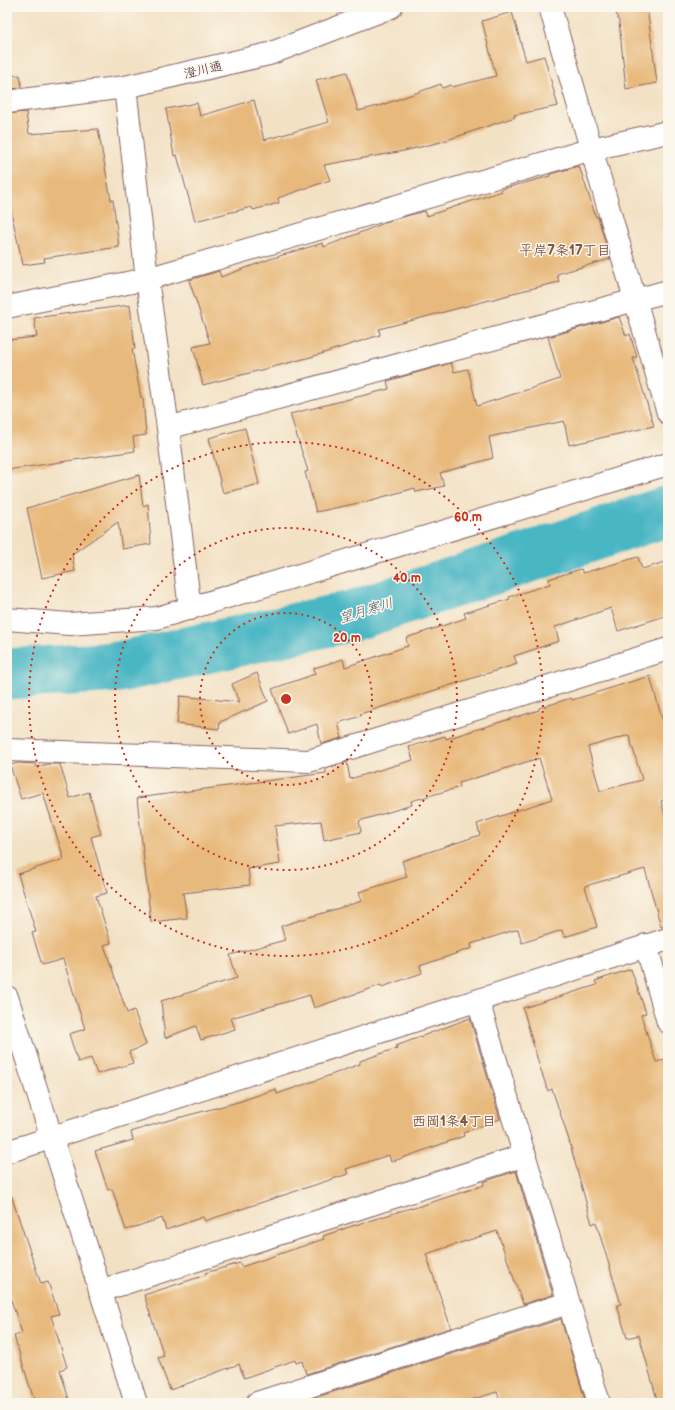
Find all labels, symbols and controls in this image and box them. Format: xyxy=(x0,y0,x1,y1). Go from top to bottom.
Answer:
street label: 澄川通 xyxy=(182,58,224,82)
district label: 平岸7条17丁目 xyxy=(519,242,611,259)
text: 60 m xyxy=(454,510,482,525)
text: 40 m xyxy=(393,571,421,586)
water label: 望月寒川 xyxy=(337,594,395,627)
text: 20 m xyxy=(333,631,361,646)
centre of rings xyxy=(279,692,293,706)
district label: 西岡1条4丁目 xyxy=(412,1113,496,1130)

